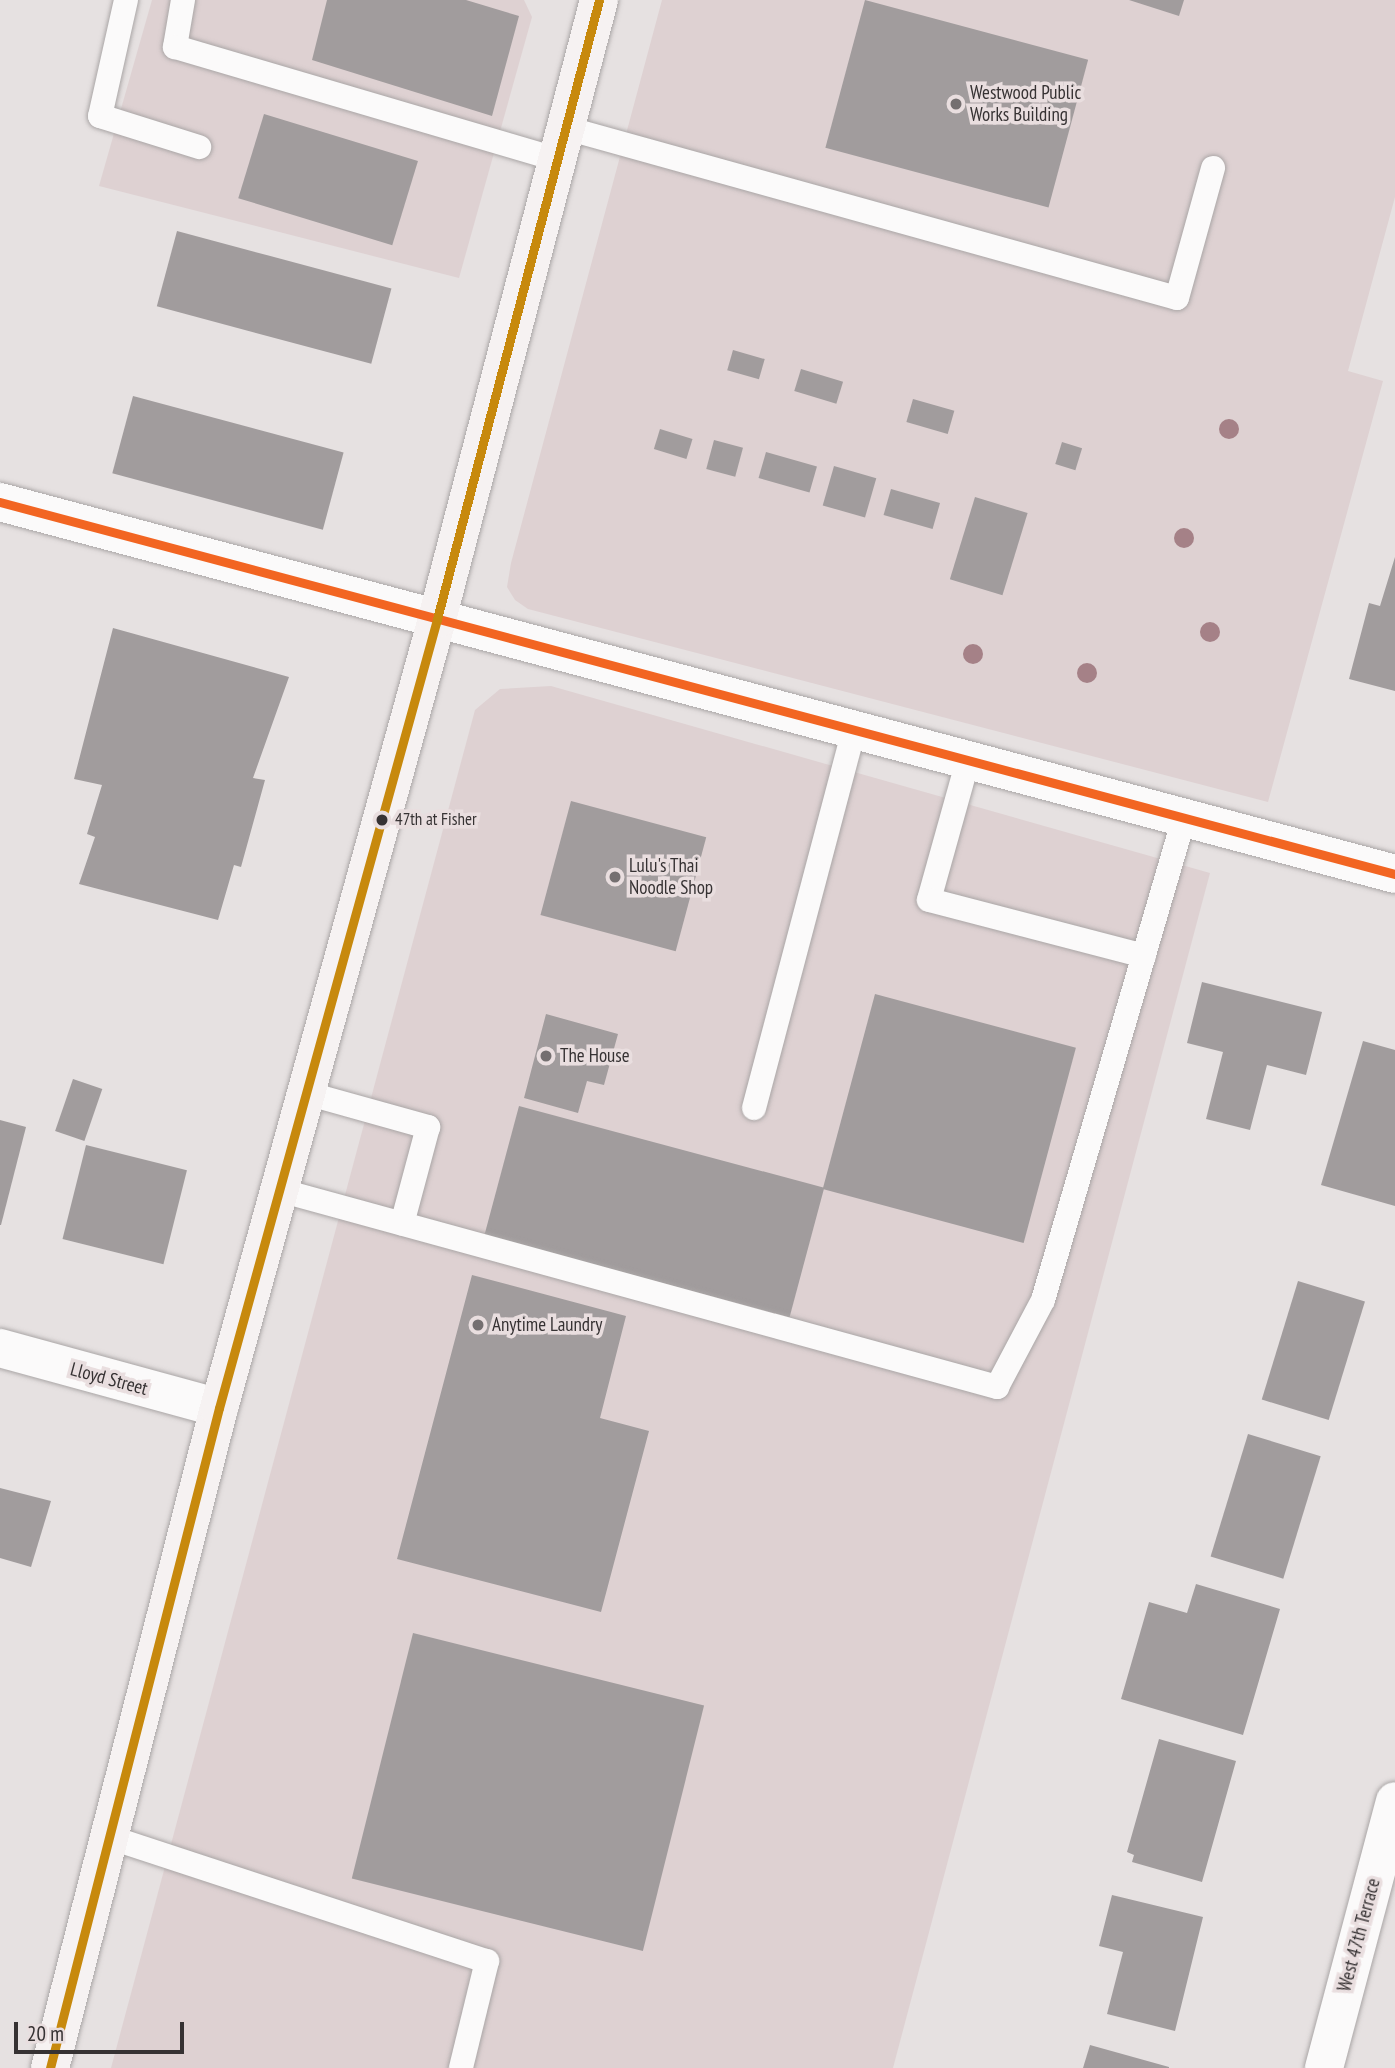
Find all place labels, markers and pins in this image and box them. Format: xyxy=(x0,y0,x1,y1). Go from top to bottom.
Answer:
place label: Westwood Public Works Building xyxy=(970,82,1081,126)
marker: Westwood Public Works Building xyxy=(948,96,964,112)
place label: 47th at Fisher xyxy=(395,810,477,830)
marker: 47th at Fisher xyxy=(375,813,389,827)
place label: Lulu's Thai Noodle Shop xyxy=(629,855,713,899)
marker: Lulu's Thai Noodle Shop xyxy=(607,869,623,885)
place label: The House xyxy=(560,1045,630,1067)
marker: The House xyxy=(538,1048,554,1064)
place label: Anytime Laundry xyxy=(492,1314,602,1336)
marker: Anytime Laundry xyxy=(470,1317,486,1333)

